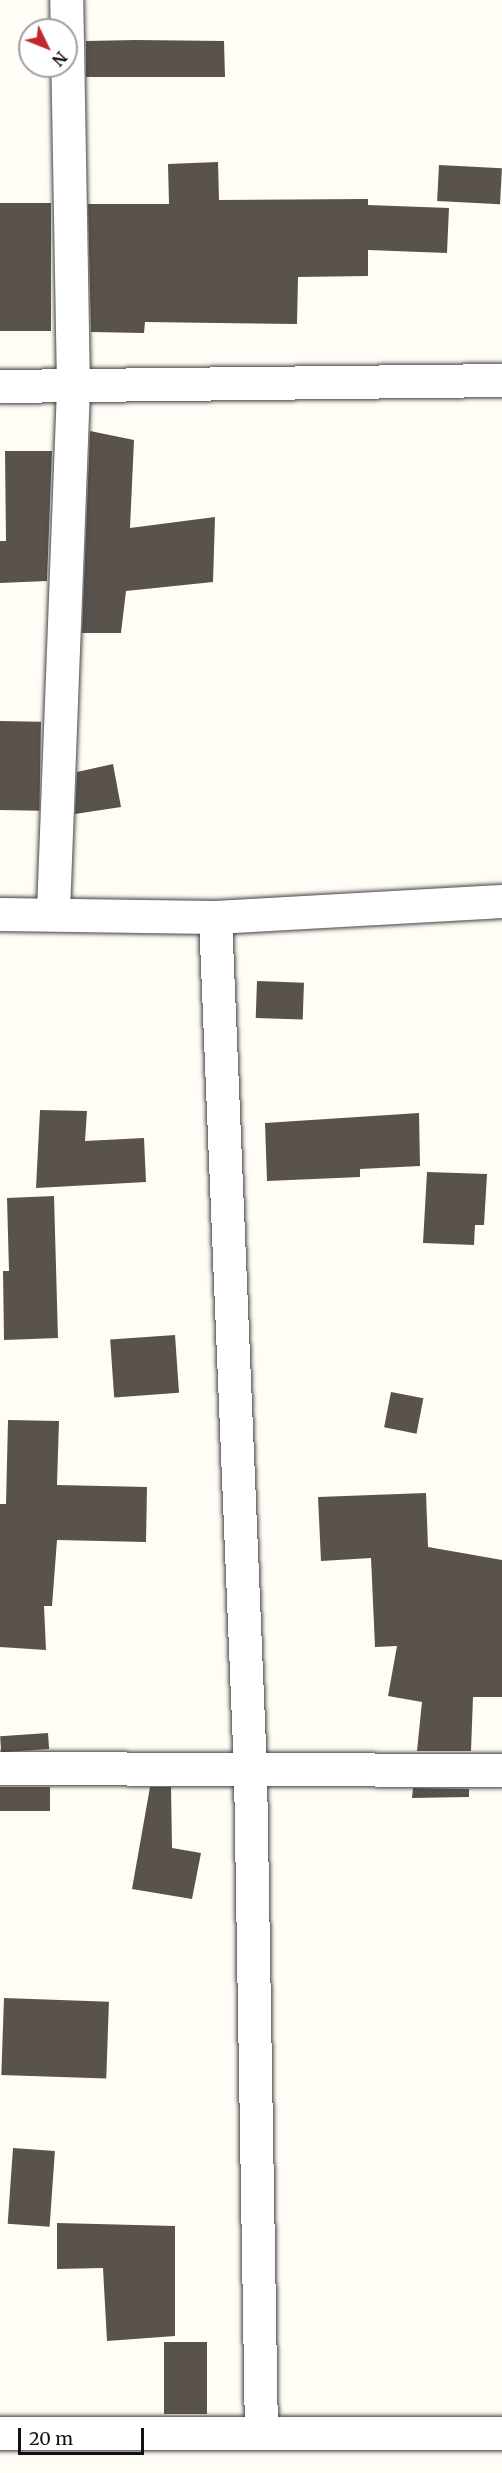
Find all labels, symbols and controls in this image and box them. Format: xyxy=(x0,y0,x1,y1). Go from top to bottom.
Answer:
north arrow xyxy=(18,18,78,78)
text: N xyxy=(48,47,71,70)
scale bar xyxy=(21,2416,147,2454)
text: 20 m xyxy=(29,2427,73,2450)

